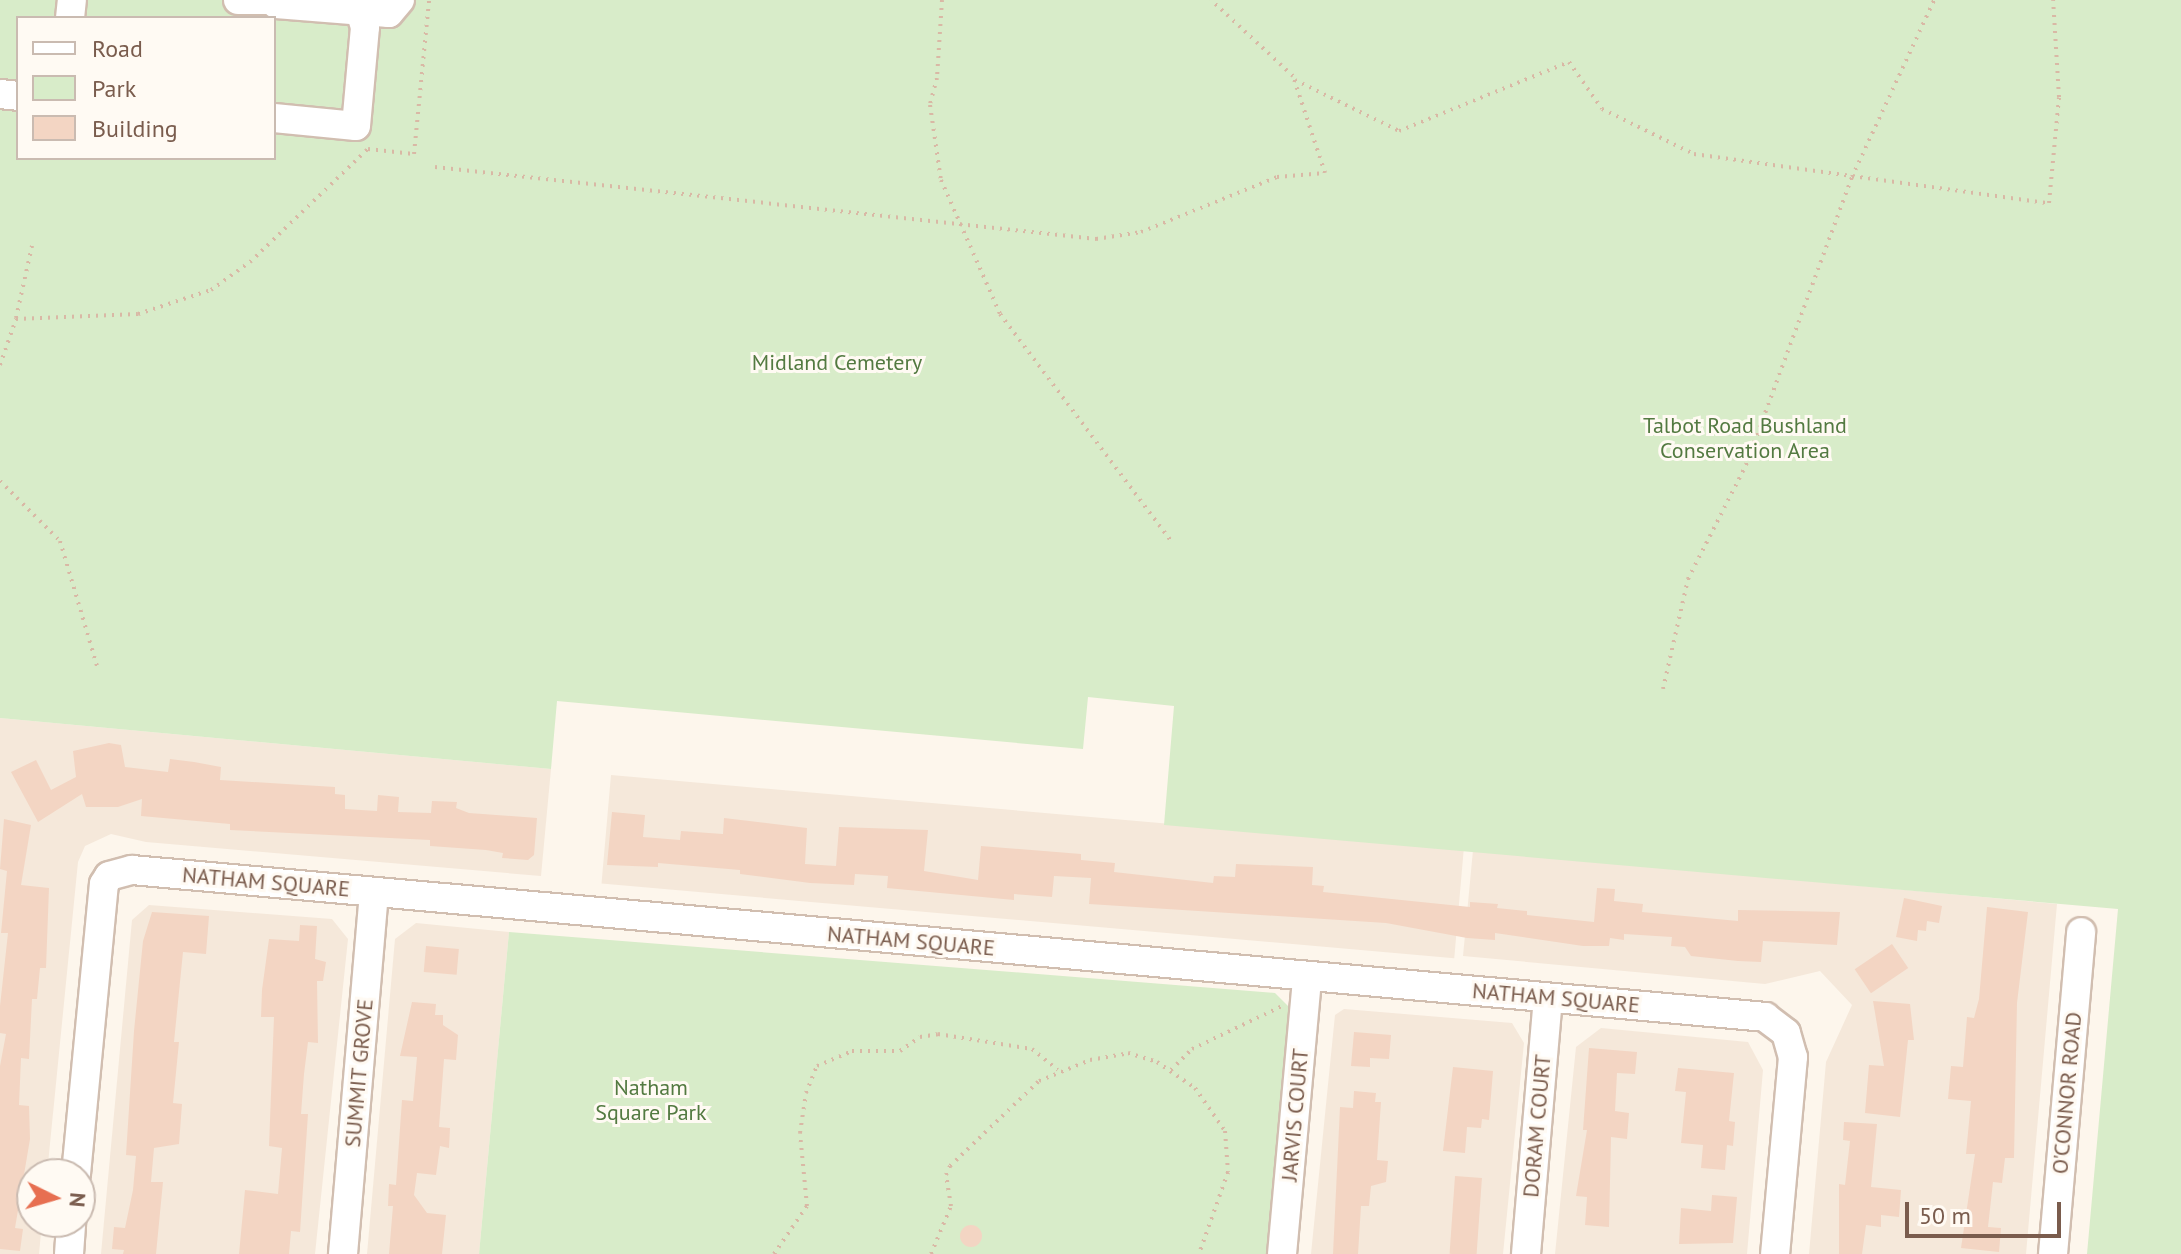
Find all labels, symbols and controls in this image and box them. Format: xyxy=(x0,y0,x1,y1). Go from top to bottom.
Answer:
legend xyxy=(16,16,276,160)
text: Road xyxy=(92,33,143,64)
text: Park xyxy=(92,73,136,104)
text: Building xyxy=(92,113,178,144)
park label: Midland Cemetery xyxy=(752,350,922,376)
park label: Talbot Road Bushland Conservation Area xyxy=(1643,412,1847,464)
street label: NATHAM SQUARE xyxy=(181,862,351,902)
street label: NATHAM SQUARE xyxy=(826,921,996,961)
street label: NATHAM SQUARE xyxy=(1471,978,1641,1018)
street label: SUMMIT GROVE xyxy=(339,997,379,1149)
street label: O'CONNOR ROAD xyxy=(2047,1011,2087,1175)
street label: JARVIS COURT xyxy=(1276,1048,1314,1182)
street label: DORAM COURT xyxy=(1518,1053,1556,1199)
park label: Natham Square Park xyxy=(595,1074,707,1126)
north arrow xyxy=(16,1158,96,1238)
scale bar xyxy=(1909,1186,2065,1236)
text: N xyxy=(63,1191,92,1208)
text: 50 m xyxy=(1919,1200,1971,1231)

